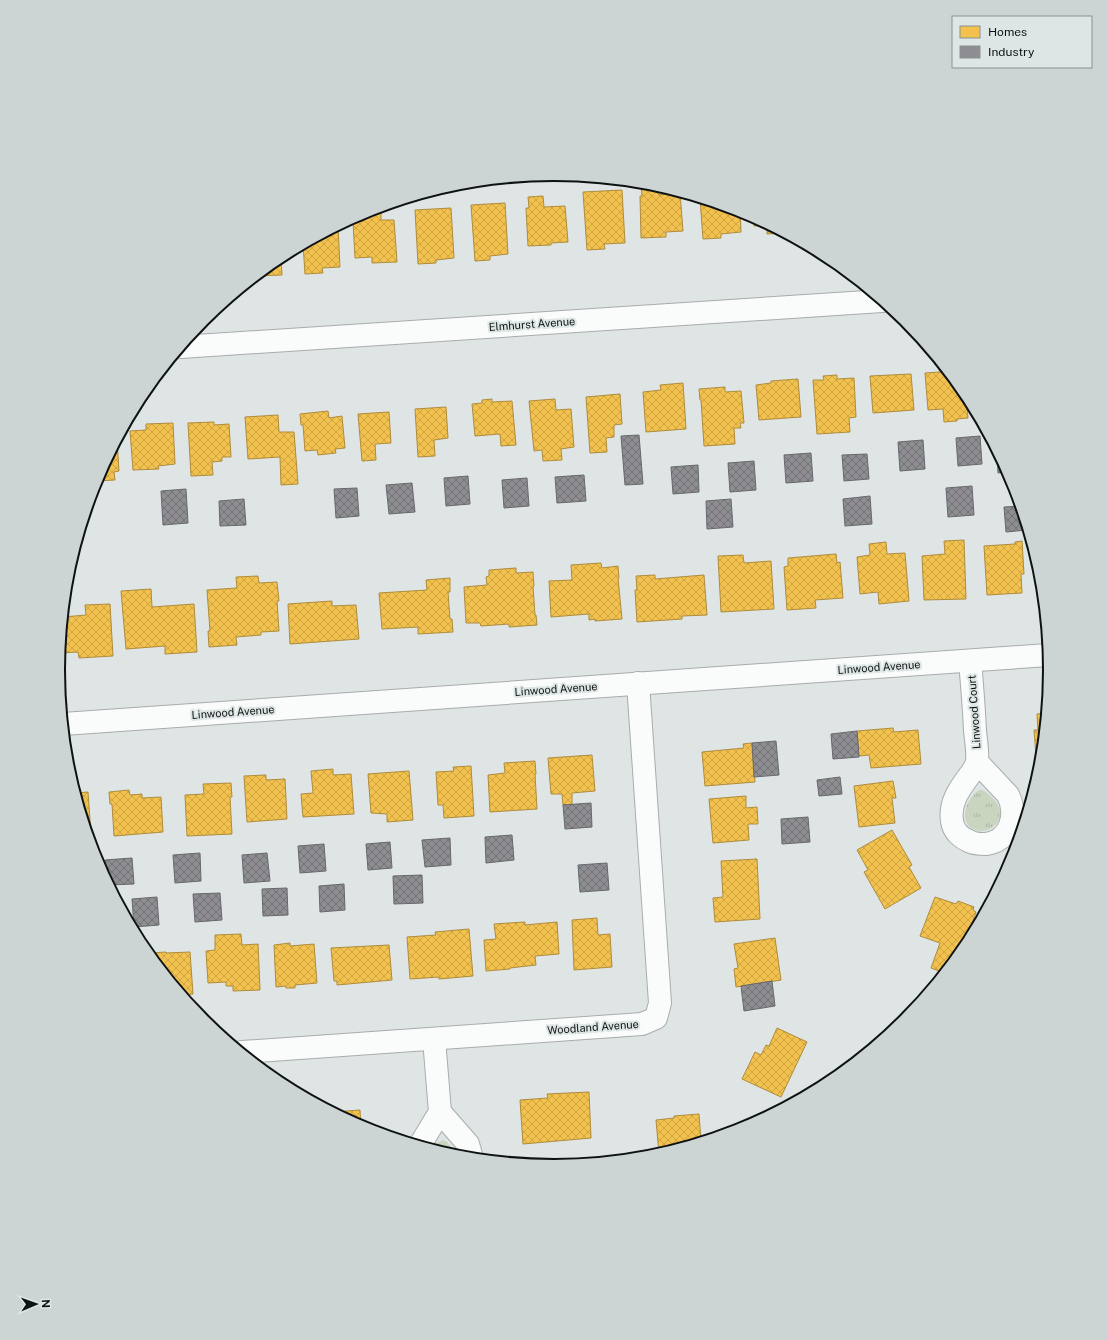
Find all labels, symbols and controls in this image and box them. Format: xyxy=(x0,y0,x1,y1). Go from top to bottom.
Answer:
legend xyxy=(952,16,1092,68)
text: Homes xyxy=(988,25,1027,39)
text: Industry xyxy=(988,45,1035,59)
street label: Elmhurst Avenue xyxy=(488,315,576,333)
street label: Linwood Avenue xyxy=(837,658,921,676)
street label: Linwood Court xyxy=(965,675,983,749)
street label: Linwood Avenue xyxy=(514,680,598,698)
street label: Linwood Avenue xyxy=(191,703,275,721)
street label: Woodland Avenue xyxy=(547,1018,639,1036)
north arrow xyxy=(16,1284,56,1324)
text: N xyxy=(40,1299,52,1308)

